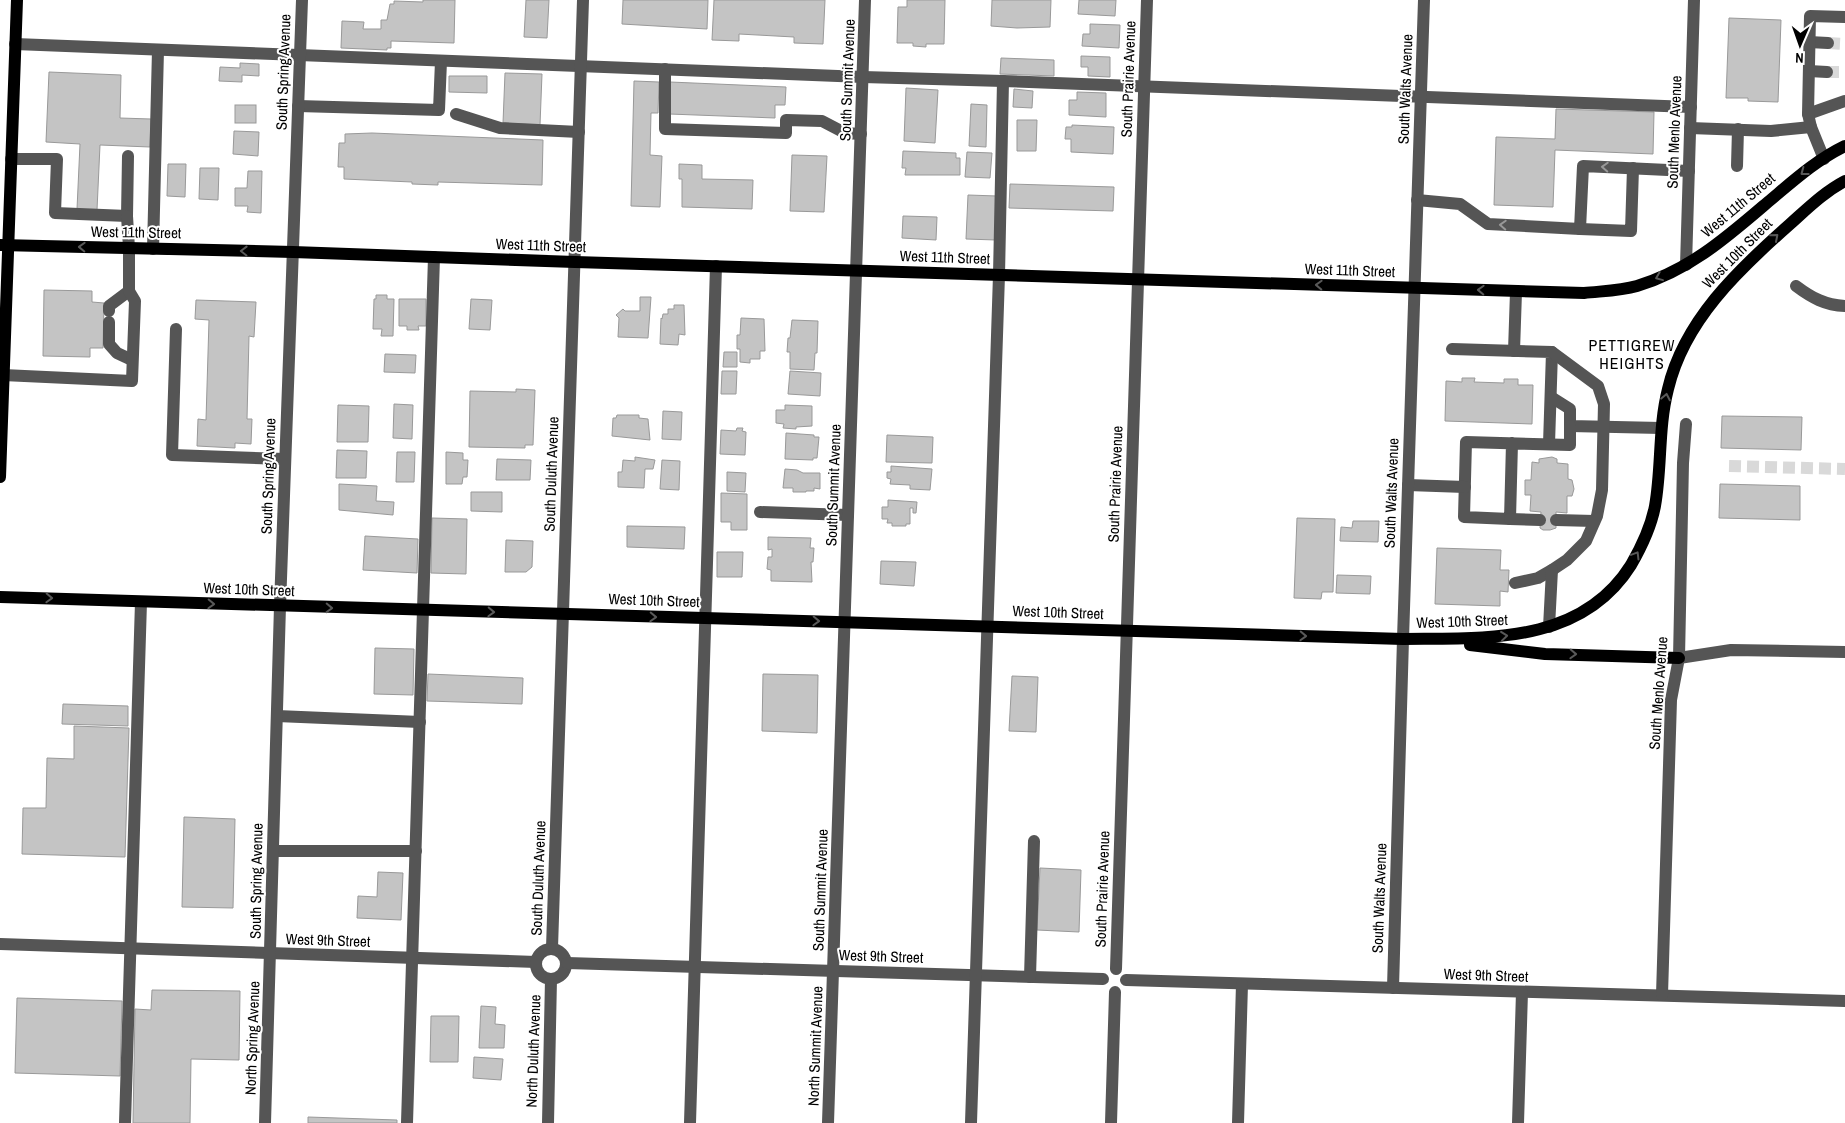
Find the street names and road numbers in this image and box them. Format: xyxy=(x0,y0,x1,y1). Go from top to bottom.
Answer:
street label: South Spring Avenue xyxy=(270,13,296,130)
street label: South Summit Avenue xyxy=(834,18,860,141)
street label: South Prairie Avenue xyxy=(1115,20,1141,138)
street label: South Walts Avenue xyxy=(1393,33,1417,144)
street label: South Menlo Avenue xyxy=(1662,75,1686,189)
street label: West 11th Street xyxy=(1697,167,1780,242)
street label: West 10th Street xyxy=(1697,213,1777,293)
street label: West 11th Street xyxy=(91,221,182,243)
street label: West 11th Street xyxy=(495,233,587,257)
street label: West 11th Street xyxy=(899,245,991,269)
street label: West 11th Street xyxy=(1304,258,1396,282)
street label: South Duluth Avenue xyxy=(538,416,564,532)
street label: South Spring Avenue xyxy=(255,417,281,534)
street label: South Summit Avenue xyxy=(820,423,846,546)
street label: South Prairie Avenue xyxy=(1102,425,1128,543)
street label: South Walts Avenue xyxy=(1379,437,1403,548)
street label: West 10th Street xyxy=(203,577,296,601)
street label: West 10th Street xyxy=(608,588,701,612)
street label: West 10th Street xyxy=(1012,600,1105,624)
street label: West 10th Street xyxy=(1416,609,1509,633)
street label: South Menlo Avenue xyxy=(1644,636,1672,750)
street label: South Duluth Avenue xyxy=(525,820,551,936)
street label: South Spring Avenue xyxy=(244,823,268,939)
street label: South Summit Avenue xyxy=(807,828,833,951)
street label: South Prairie Avenue xyxy=(1089,830,1115,948)
street label: South Walts Avenue xyxy=(1367,842,1391,953)
street label: West 9th Street xyxy=(285,928,371,952)
street label: West 9th Street xyxy=(838,944,924,968)
street label: West 9th Street xyxy=(1443,963,1529,987)
street label: North Spring Avenue xyxy=(240,981,264,1095)
street label: North Summit Avenue xyxy=(802,985,828,1106)
street label: North Duluth Avenue xyxy=(521,994,545,1108)

